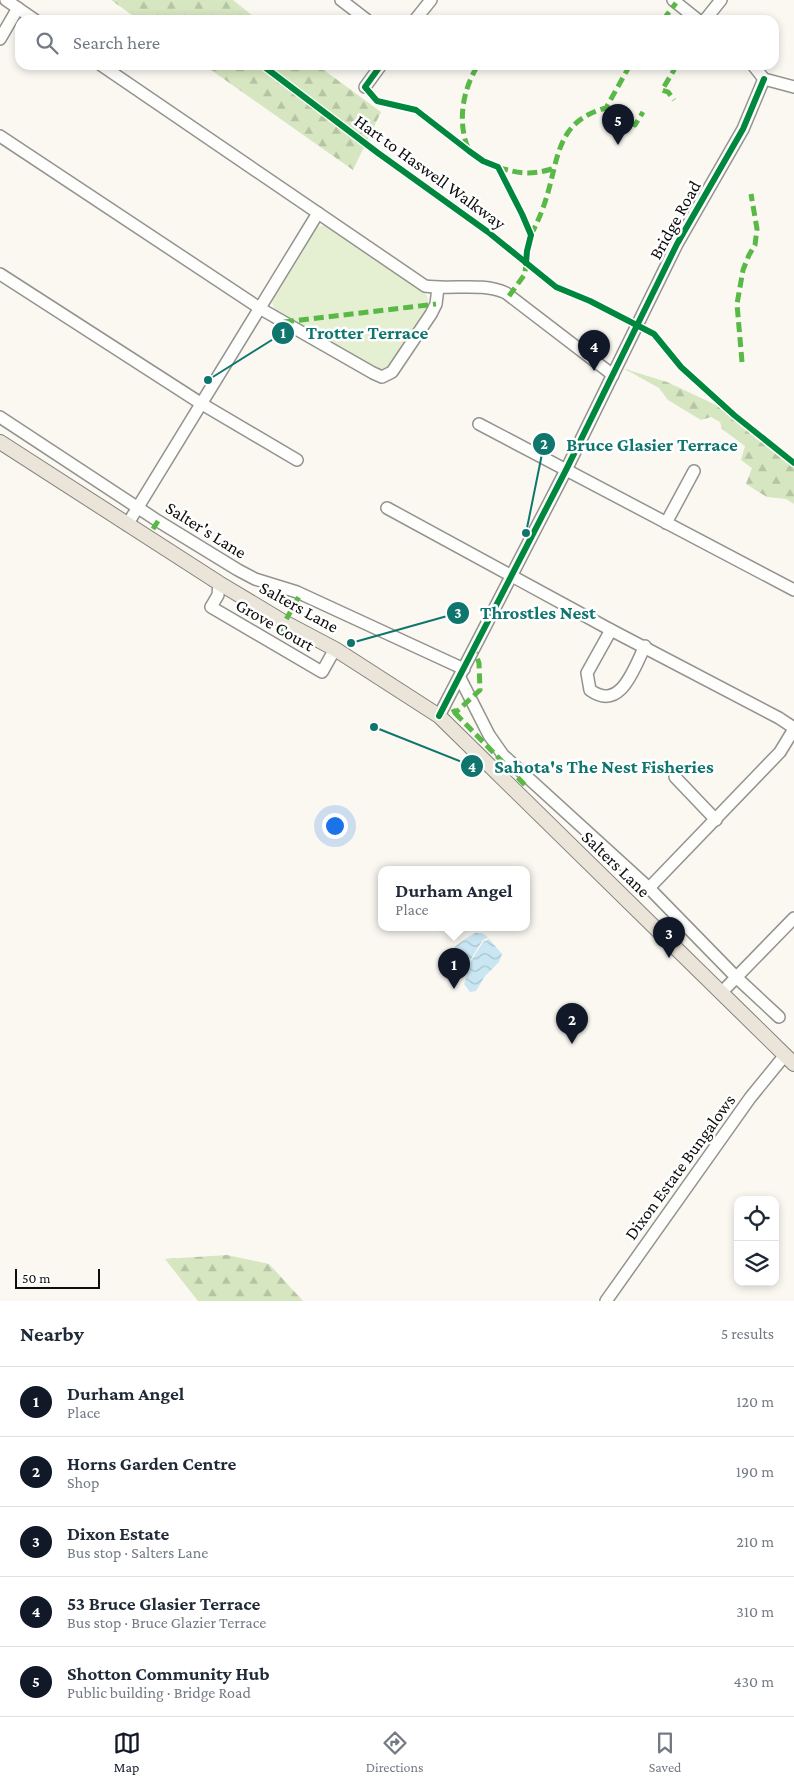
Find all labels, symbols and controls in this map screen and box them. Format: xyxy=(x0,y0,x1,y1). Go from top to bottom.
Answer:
search box xyxy=(15,15,779,70)
icon: search xyxy=(33,29,61,57)
text: Search here xyxy=(73,32,160,53)
pin: 5 xyxy=(602,104,634,145)
street label: Hart to Haswell Walkway xyxy=(351,111,510,234)
street label: Bridge Road xyxy=(645,177,705,263)
callout: Trotter Terrace xyxy=(271,316,438,350)
text: Trotter Terrace xyxy=(306,322,429,343)
text: 1 xyxy=(280,325,286,341)
pin: 4 xyxy=(578,330,610,371)
callout: Bruce Glasier Terrace xyxy=(532,427,748,461)
text: Bruce Glasier Terrace xyxy=(566,434,738,455)
text: 2 xyxy=(540,436,548,452)
street label: Salter's Lane xyxy=(162,497,250,563)
street label: Salters Lane xyxy=(256,577,342,637)
street label: Grove Court xyxy=(232,595,319,656)
callout: Throstles Nest xyxy=(445,596,606,630)
text: Throstles Nest xyxy=(480,602,596,623)
text: 3 xyxy=(454,605,462,621)
callout: Sahota's The Nest Fisheries xyxy=(459,749,723,783)
text: Sahota's The Nest Fisheries xyxy=(494,756,714,777)
text: 4 xyxy=(468,759,476,775)
your location xyxy=(322,813,348,839)
street label: Salters Lane xyxy=(578,827,654,901)
popup xyxy=(378,866,530,931)
text: Durham Angel xyxy=(395,880,513,901)
text: Place xyxy=(395,901,429,918)
pin: 3 xyxy=(653,917,685,958)
pin: 1 xyxy=(438,948,470,989)
pin: 2 xyxy=(556,1003,588,1044)
street label: Dixon Estate Bungalows xyxy=(621,1090,739,1244)
map controls xyxy=(734,1196,779,1286)
button: locate xyxy=(734,1196,779,1241)
button: layers xyxy=(734,1241,779,1286)
scale bar xyxy=(15,1266,100,1289)
text: 50 m xyxy=(22,1270,50,1286)
text: Nearby xyxy=(20,1322,84,1346)
text: 5 results xyxy=(721,1325,774,1342)
text: Durham Angel xyxy=(67,1383,184,1404)
text: 1 xyxy=(33,1393,39,1410)
text: 120 m xyxy=(736,1393,774,1410)
text: Place xyxy=(67,1404,100,1421)
text: Horns Garden Centre xyxy=(67,1453,236,1474)
text: 2 xyxy=(32,1463,40,1480)
text: 190 m xyxy=(736,1463,774,1480)
text: Shop xyxy=(67,1474,99,1491)
text: Dixon Estate xyxy=(67,1523,169,1544)
text: 3 xyxy=(32,1533,40,1550)
text: 210 m xyxy=(736,1533,774,1550)
text: Bus stop · Salters Lane xyxy=(67,1544,208,1561)
text: 53 Bruce Glasier Terrace xyxy=(67,1593,260,1614)
text: 4 xyxy=(32,1603,40,1620)
text: 310 m xyxy=(736,1603,774,1620)
text: Bus stop · Bruce Glazier Terrace xyxy=(67,1614,266,1631)
text: Shotton Community Hub xyxy=(67,1663,270,1684)
text: 5 xyxy=(32,1673,40,1690)
text: 430 m xyxy=(733,1673,774,1690)
text: Public building · Bridge Road xyxy=(67,1684,251,1701)
tab: Map xyxy=(113,1729,141,1775)
tab: Directions xyxy=(366,1729,424,1775)
tab: Saved xyxy=(649,1729,681,1775)

